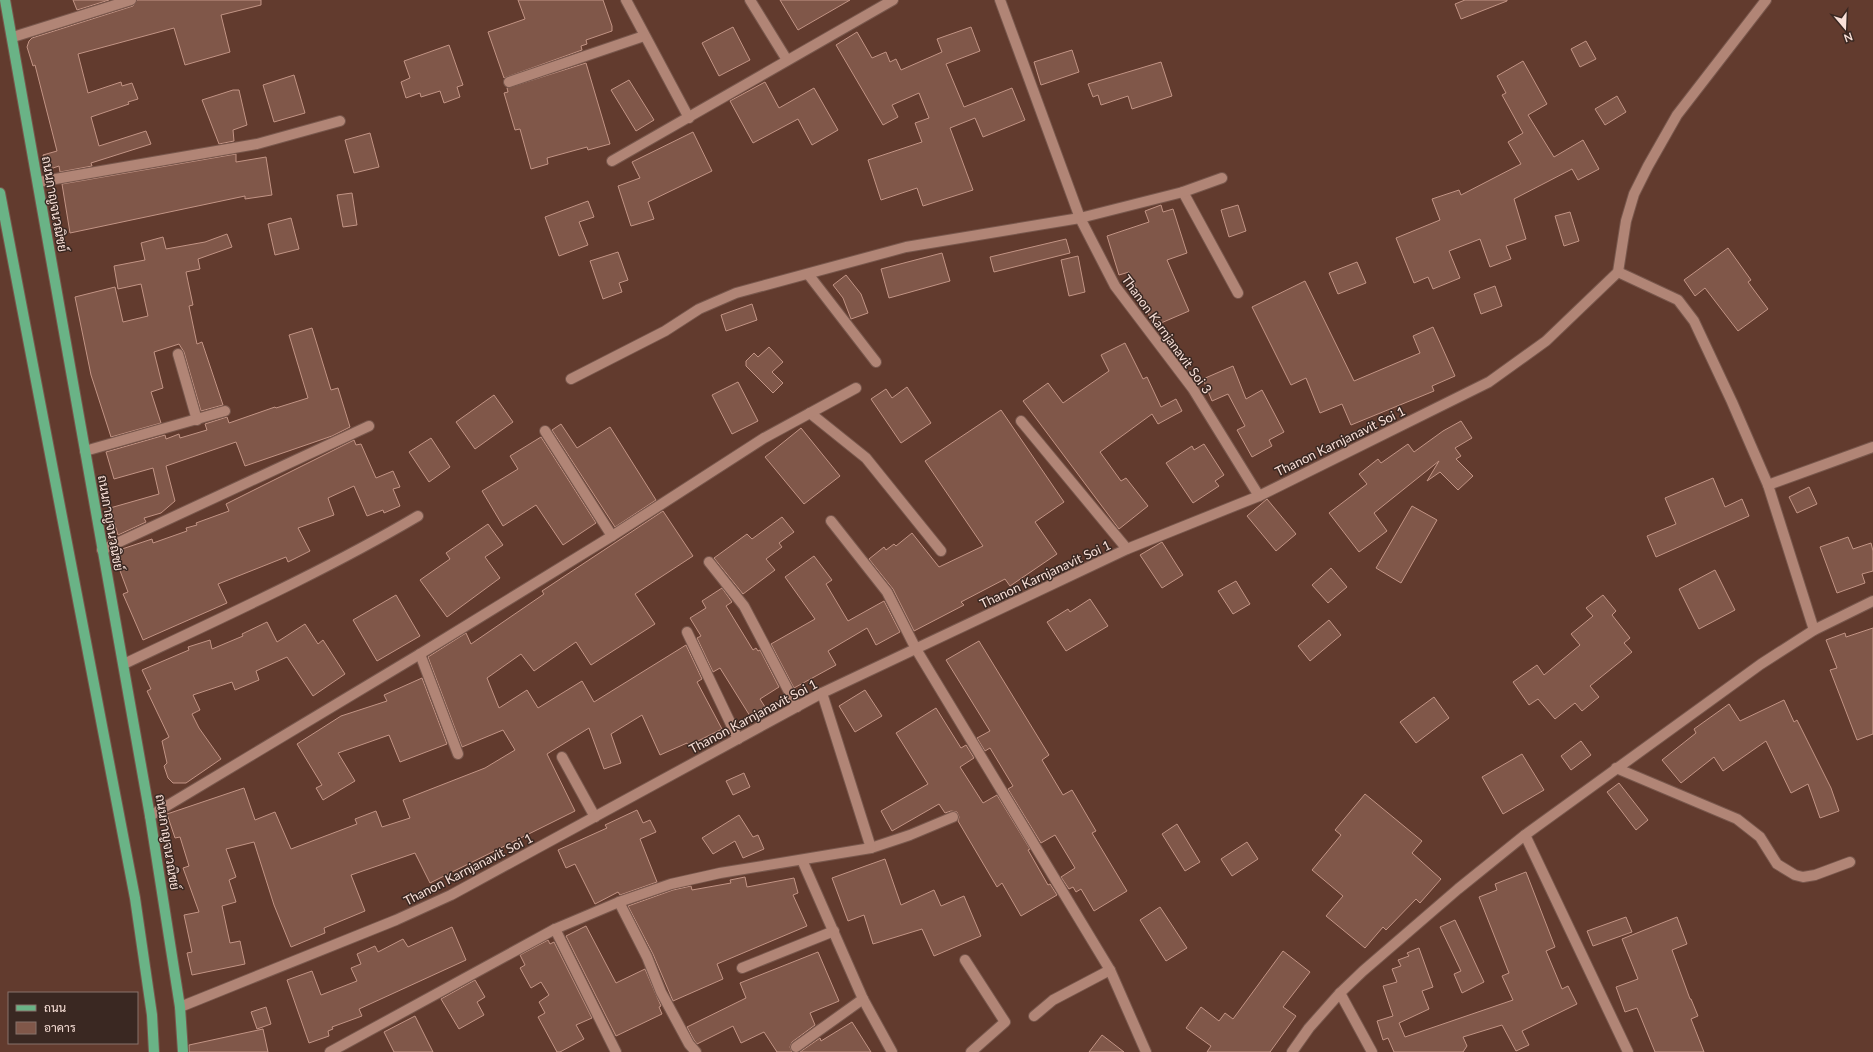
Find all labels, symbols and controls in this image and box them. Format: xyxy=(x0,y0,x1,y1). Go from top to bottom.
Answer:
north arrow xyxy=(1825,8,1865,48)
text: N xyxy=(1842,30,1855,45)
street label: ถนนกาญจนวณิชย์ xyxy=(38,155,72,253)
street label: Thanon Karnjanavit Soi 3 xyxy=(1119,272,1215,396)
street label: Thanon Karnjanavit Soi 1 xyxy=(1272,402,1408,480)
street label: ถนนกาญจนวณิชย์ xyxy=(94,474,128,572)
street label: Thanon Karnjanavit Soi 1 xyxy=(977,537,1113,611)
street label: Thanon Karnjanavit Soi 1 xyxy=(686,675,820,757)
street label: ถนนกาญจนวณิชย์ xyxy=(152,793,184,891)
street label: Thanon Karnjanavit Soi 1 xyxy=(401,829,535,909)
legend xyxy=(8,992,138,1044)
text: ถนน xyxy=(44,1000,67,1015)
text: อาคาร xyxy=(44,1020,76,1035)

